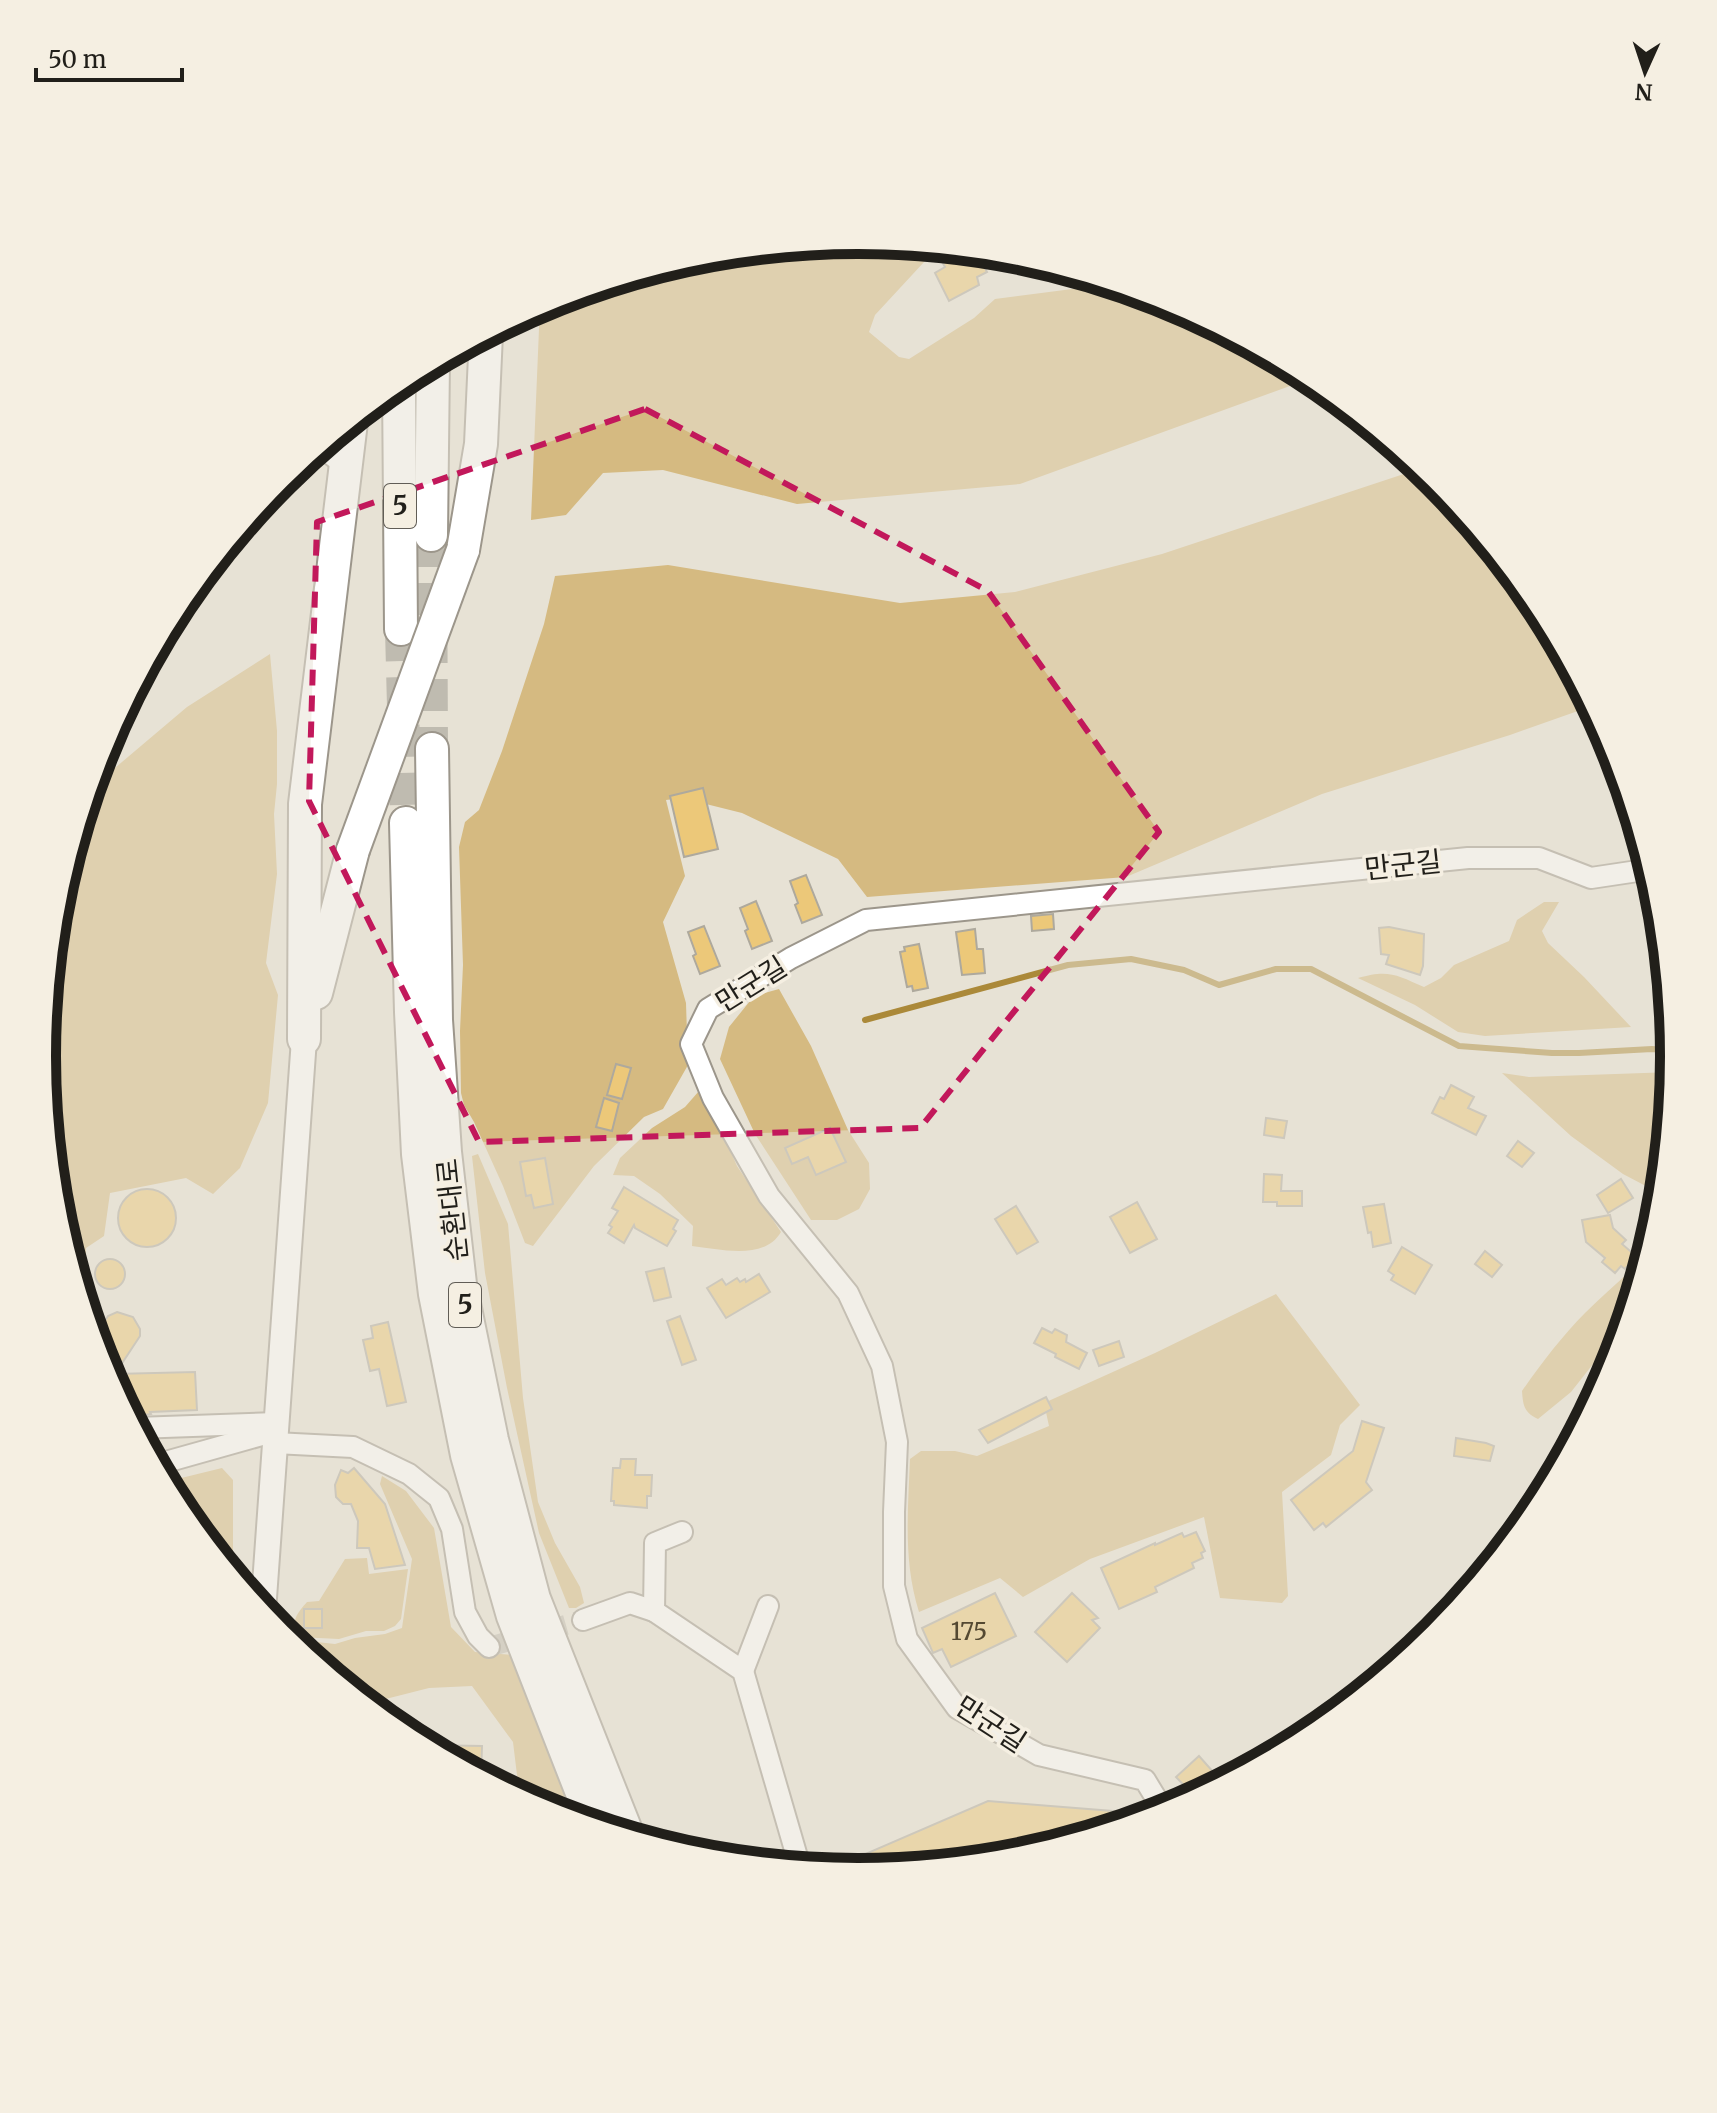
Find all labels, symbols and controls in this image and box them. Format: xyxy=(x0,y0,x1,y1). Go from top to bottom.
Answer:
scale bar xyxy=(36,32,182,82)
north arrow xyxy=(1605,32,1685,112)
text: 50 m xyxy=(48,44,107,75)
text: N xyxy=(1634,78,1653,106)
road number: 5 xyxy=(384,484,416,528)
street label: 만군길 xyxy=(1363,843,1443,887)
street label: 만군길 xyxy=(709,948,793,1020)
street label: 순환대로 xyxy=(429,1157,475,1263)
road number: 5 xyxy=(449,1283,481,1327)
house number: 175 xyxy=(951,1616,987,1647)
street label: 만군길 xyxy=(949,1688,1033,1760)

